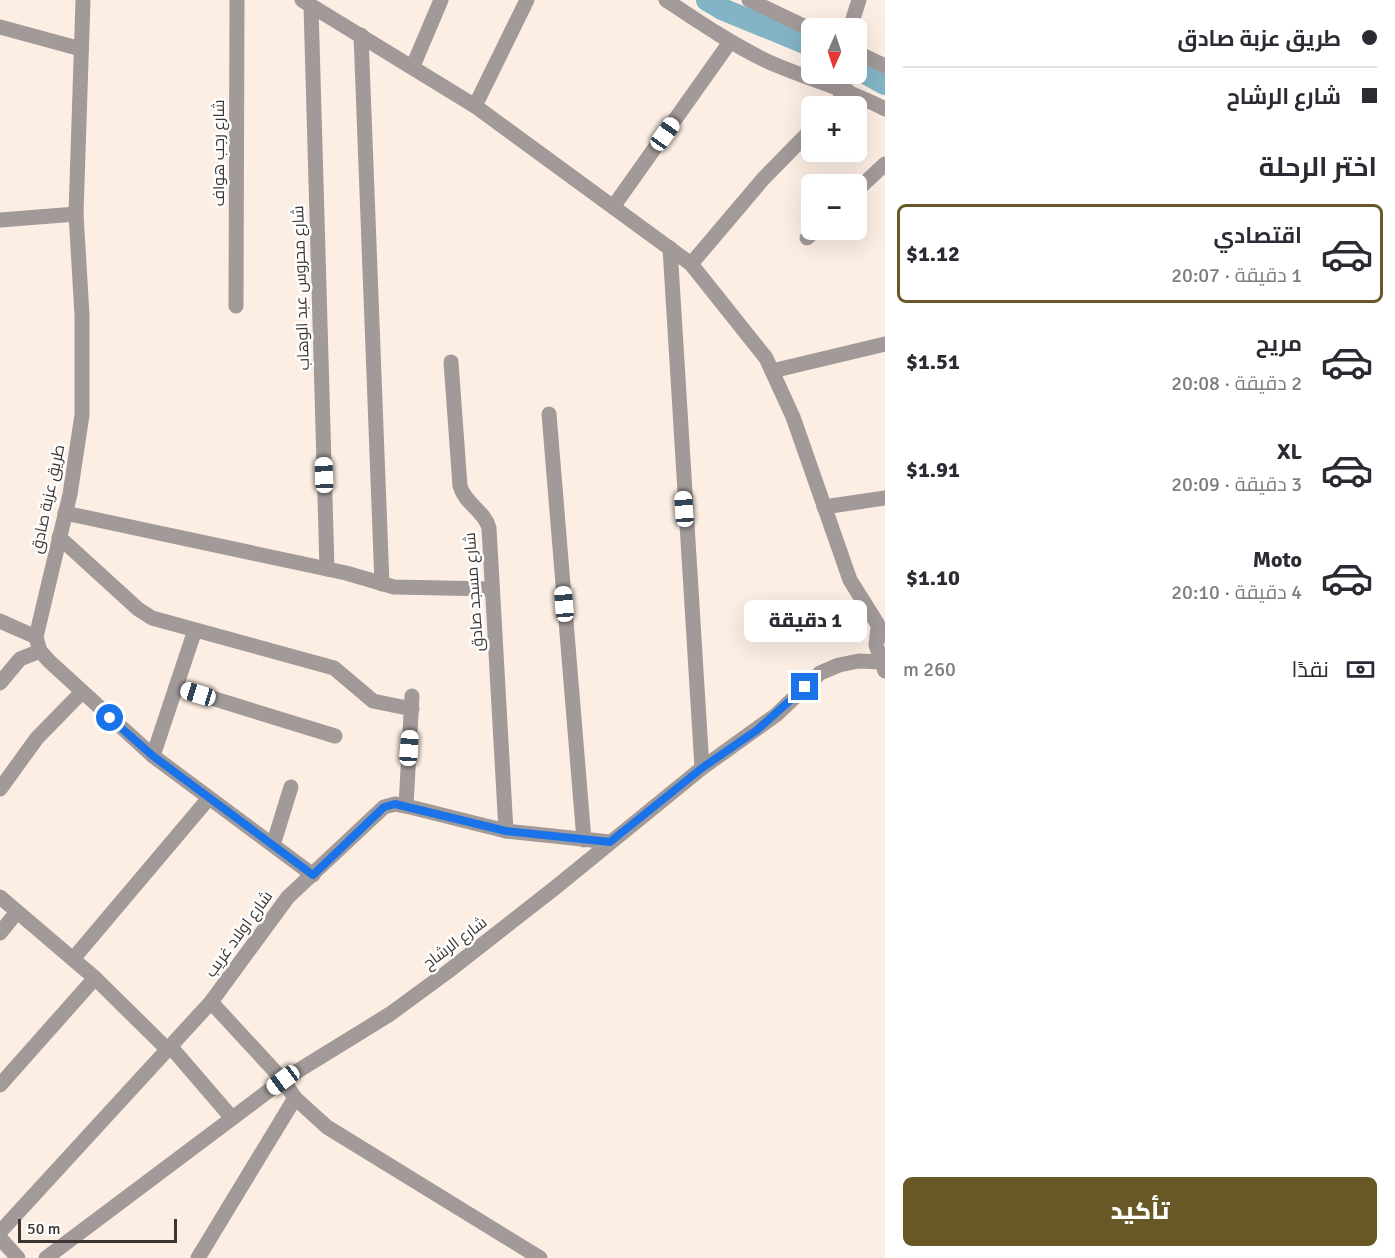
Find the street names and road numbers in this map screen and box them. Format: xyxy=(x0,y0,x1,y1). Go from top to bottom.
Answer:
street label: شارع رجب هواف xyxy=(209,99,230,207)
street label: شارع محروس عبد الوهاب xyxy=(288,205,315,371)
street label: طريق عزبة صادق xyxy=(27,443,69,555)
street label: شارع مسجد صادق xyxy=(460,532,489,652)
street label: شارع اولاد غريب xyxy=(201,887,278,982)
street label: شارع الرشاح xyxy=(419,912,492,974)

